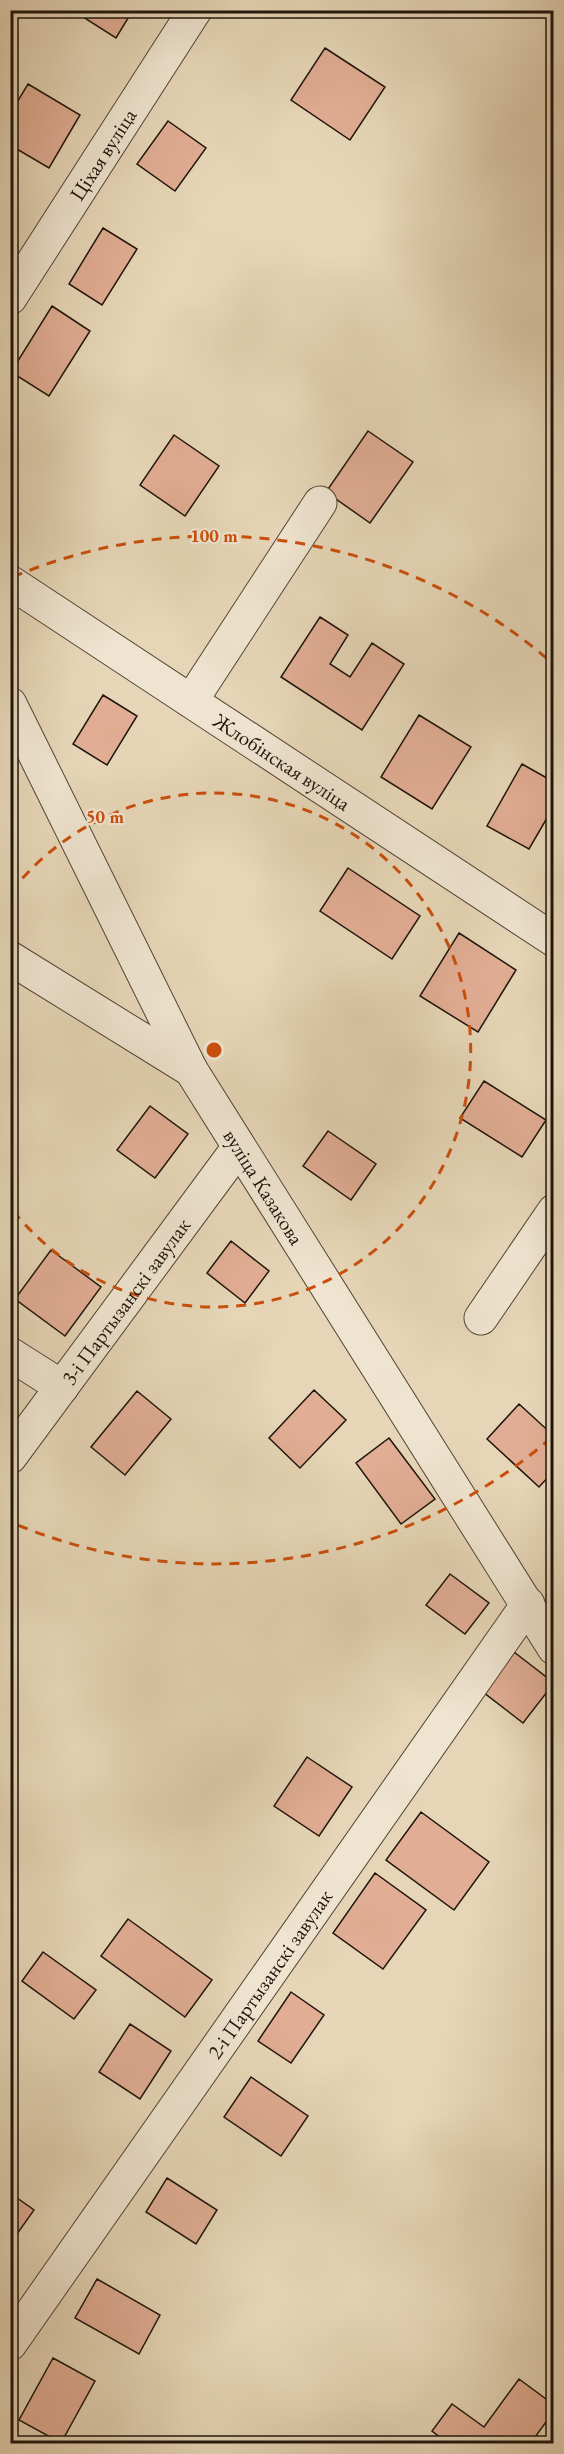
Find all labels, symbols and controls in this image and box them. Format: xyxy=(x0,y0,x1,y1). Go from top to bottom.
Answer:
street label: Ціхая вуліца xyxy=(63,103,142,205)
text: 100 m xyxy=(190,524,238,547)
street label: Жлобінская вуліца xyxy=(208,706,357,816)
text: 50 m xyxy=(86,805,124,828)
centre of rings xyxy=(204,1040,224,1060)
street label: вуліца Казакова xyxy=(218,1124,311,1250)
street label: 3-і Партызанскі завулак xyxy=(55,1212,196,1390)
street label: 2-і Партызанскі завулак xyxy=(201,1884,338,2064)

